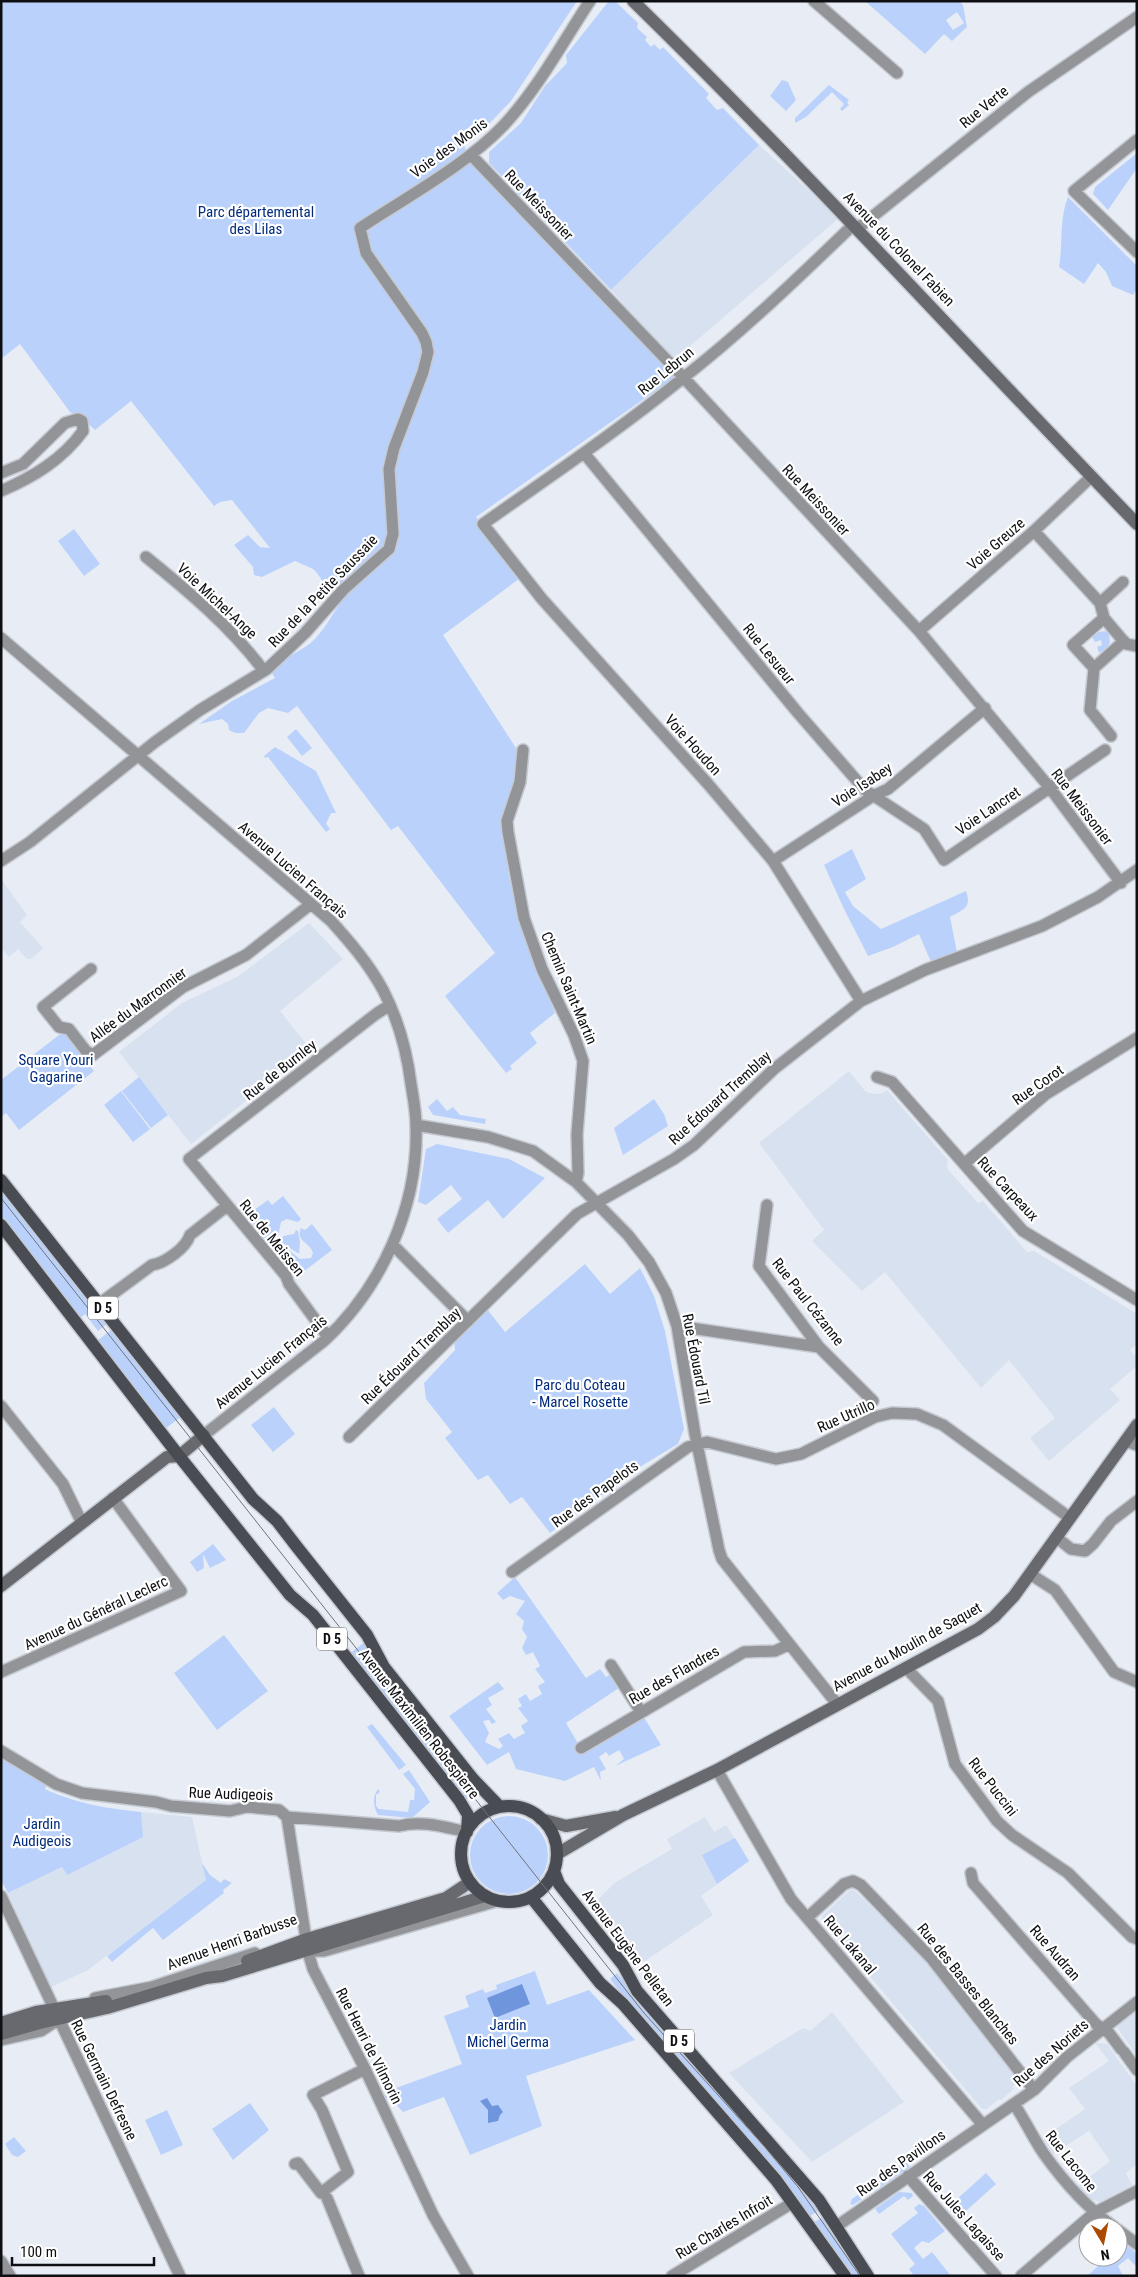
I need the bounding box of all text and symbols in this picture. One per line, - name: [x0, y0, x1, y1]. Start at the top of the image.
- street label: Rue Verte: [956, 82, 1012, 132]
- street label: Voie des Monis: [407, 114, 491, 182]
- street label: Rue Meissonier: [501, 166, 577, 244]
- street label: Avenue du Colonel Fabien: [840, 188, 958, 310]
- park label: Parc départemental des Lilas: [198, 203, 314, 238]
- street label: Rue Lebrun: [635, 343, 697, 399]
- street label: Rue Meissonier: [778, 461, 854, 540]
- street label: Voie Greuze: [963, 514, 1029, 574]
- street label: Rue de la Petite Saussaie: [265, 531, 381, 651]
- street label: Voie Michel-Ange: [173, 559, 261, 643]
- street label: Rue Lesueur: [739, 620, 799, 688]
- street label: Voie Houdon: [661, 711, 725, 779]
- street label: Voie Isabey: [829, 759, 895, 811]
- street label: Rue Meissonier: [1047, 765, 1117, 849]
- street label: Voie Lancret: [952, 783, 1024, 839]
- street label: Avenue Lucien Français: [235, 818, 351, 922]
- street label: Chemin Saint-Martin: [537, 929, 601, 1047]
- street label: Allée du Marronnier: [86, 963, 190, 1046]
- street label: Rue de Burnley: [240, 1036, 320, 1104]
- street label: Rue Édouard Tremblay: [665, 1047, 775, 1149]
- park label: Square Youri Gagarine: [19, 1051, 93, 1086]
- street label: Rue Corot: [1009, 1061, 1067, 1109]
- street label: Rue Carpeaux: [974, 1153, 1043, 1225]
- street label: Rue de Meissen: [236, 1196, 308, 1280]
- street label: Rue Paul Cézanne: [768, 1255, 848, 1349]
- road number: D 5: [88, 1296, 118, 1320]
- street label: Rue Édouard Tremblay: [357, 1304, 465, 1408]
- street label: Avenue Lucien Français: [211, 1311, 331, 1413]
- street label: Rue Édouard Til: [678, 1312, 714, 1406]
- park label: Parc du Coteau - Marcel Rosette: [532, 1376, 628, 1411]
- street label: Rue Utrillo: [814, 1395, 878, 1437]
- street label: Rue des Papelots: [548, 1456, 642, 1531]
- street label: Avenue du Général Leclerc: [21, 1572, 171, 1654]
- street label: Avenue du Moulin de Saquet: [829, 1599, 985, 1695]
- road number: D 5: [317, 1628, 347, 1650]
- street label: Rue des Flandres: [626, 1642, 722, 1708]
- street label: Avenue Maximilien Robespierre: [355, 1645, 483, 1803]
- street label: Rue Puccini: [965, 1754, 1021, 1820]
- street label: Rue Audigeois: [188, 1784, 274, 1804]
- park label: Jardin Audigeois: [13, 1815, 72, 1850]
- street label: Avenue Eugène Pelletan: [578, 1886, 678, 2010]
- street label: Avenue Henri Barbusse: [165, 1910, 299, 1974]
- street label: Rue Lakanal: [820, 1912, 880, 1978]
- street label: Rue des Basses Blanches: [914, 1920, 1023, 2048]
- street label: Rue Audran: [1026, 1922, 1084, 1984]
- street label: Rue Henri de Vilmorin: [332, 1985, 406, 2107]
- street label: Rue des Noriets: [1010, 2015, 1092, 2090]
- park label: Jardin Michel Germa: [467, 2016, 549, 2051]
- street label: Rue Germain Defresne: [67, 2017, 141, 2143]
- road number: D 5: [664, 2030, 694, 2052]
- street label: Rue des Pavillons: [853, 2126, 949, 2200]
- street label: Rue Lacome: [1041, 2127, 1101, 2195]
- street label: Rue Jules Lagaisse: [919, 2168, 1009, 2264]
- street label: Rue Charles Infroit: [672, 2191, 776, 2263]
- north arrow: [1078, 2217, 1128, 2267]
- scale bar: [12, 2234, 155, 2266]
- text: 100 m: [20, 2243, 57, 2261]
- text: N: [1100, 2246, 1111, 2263]

